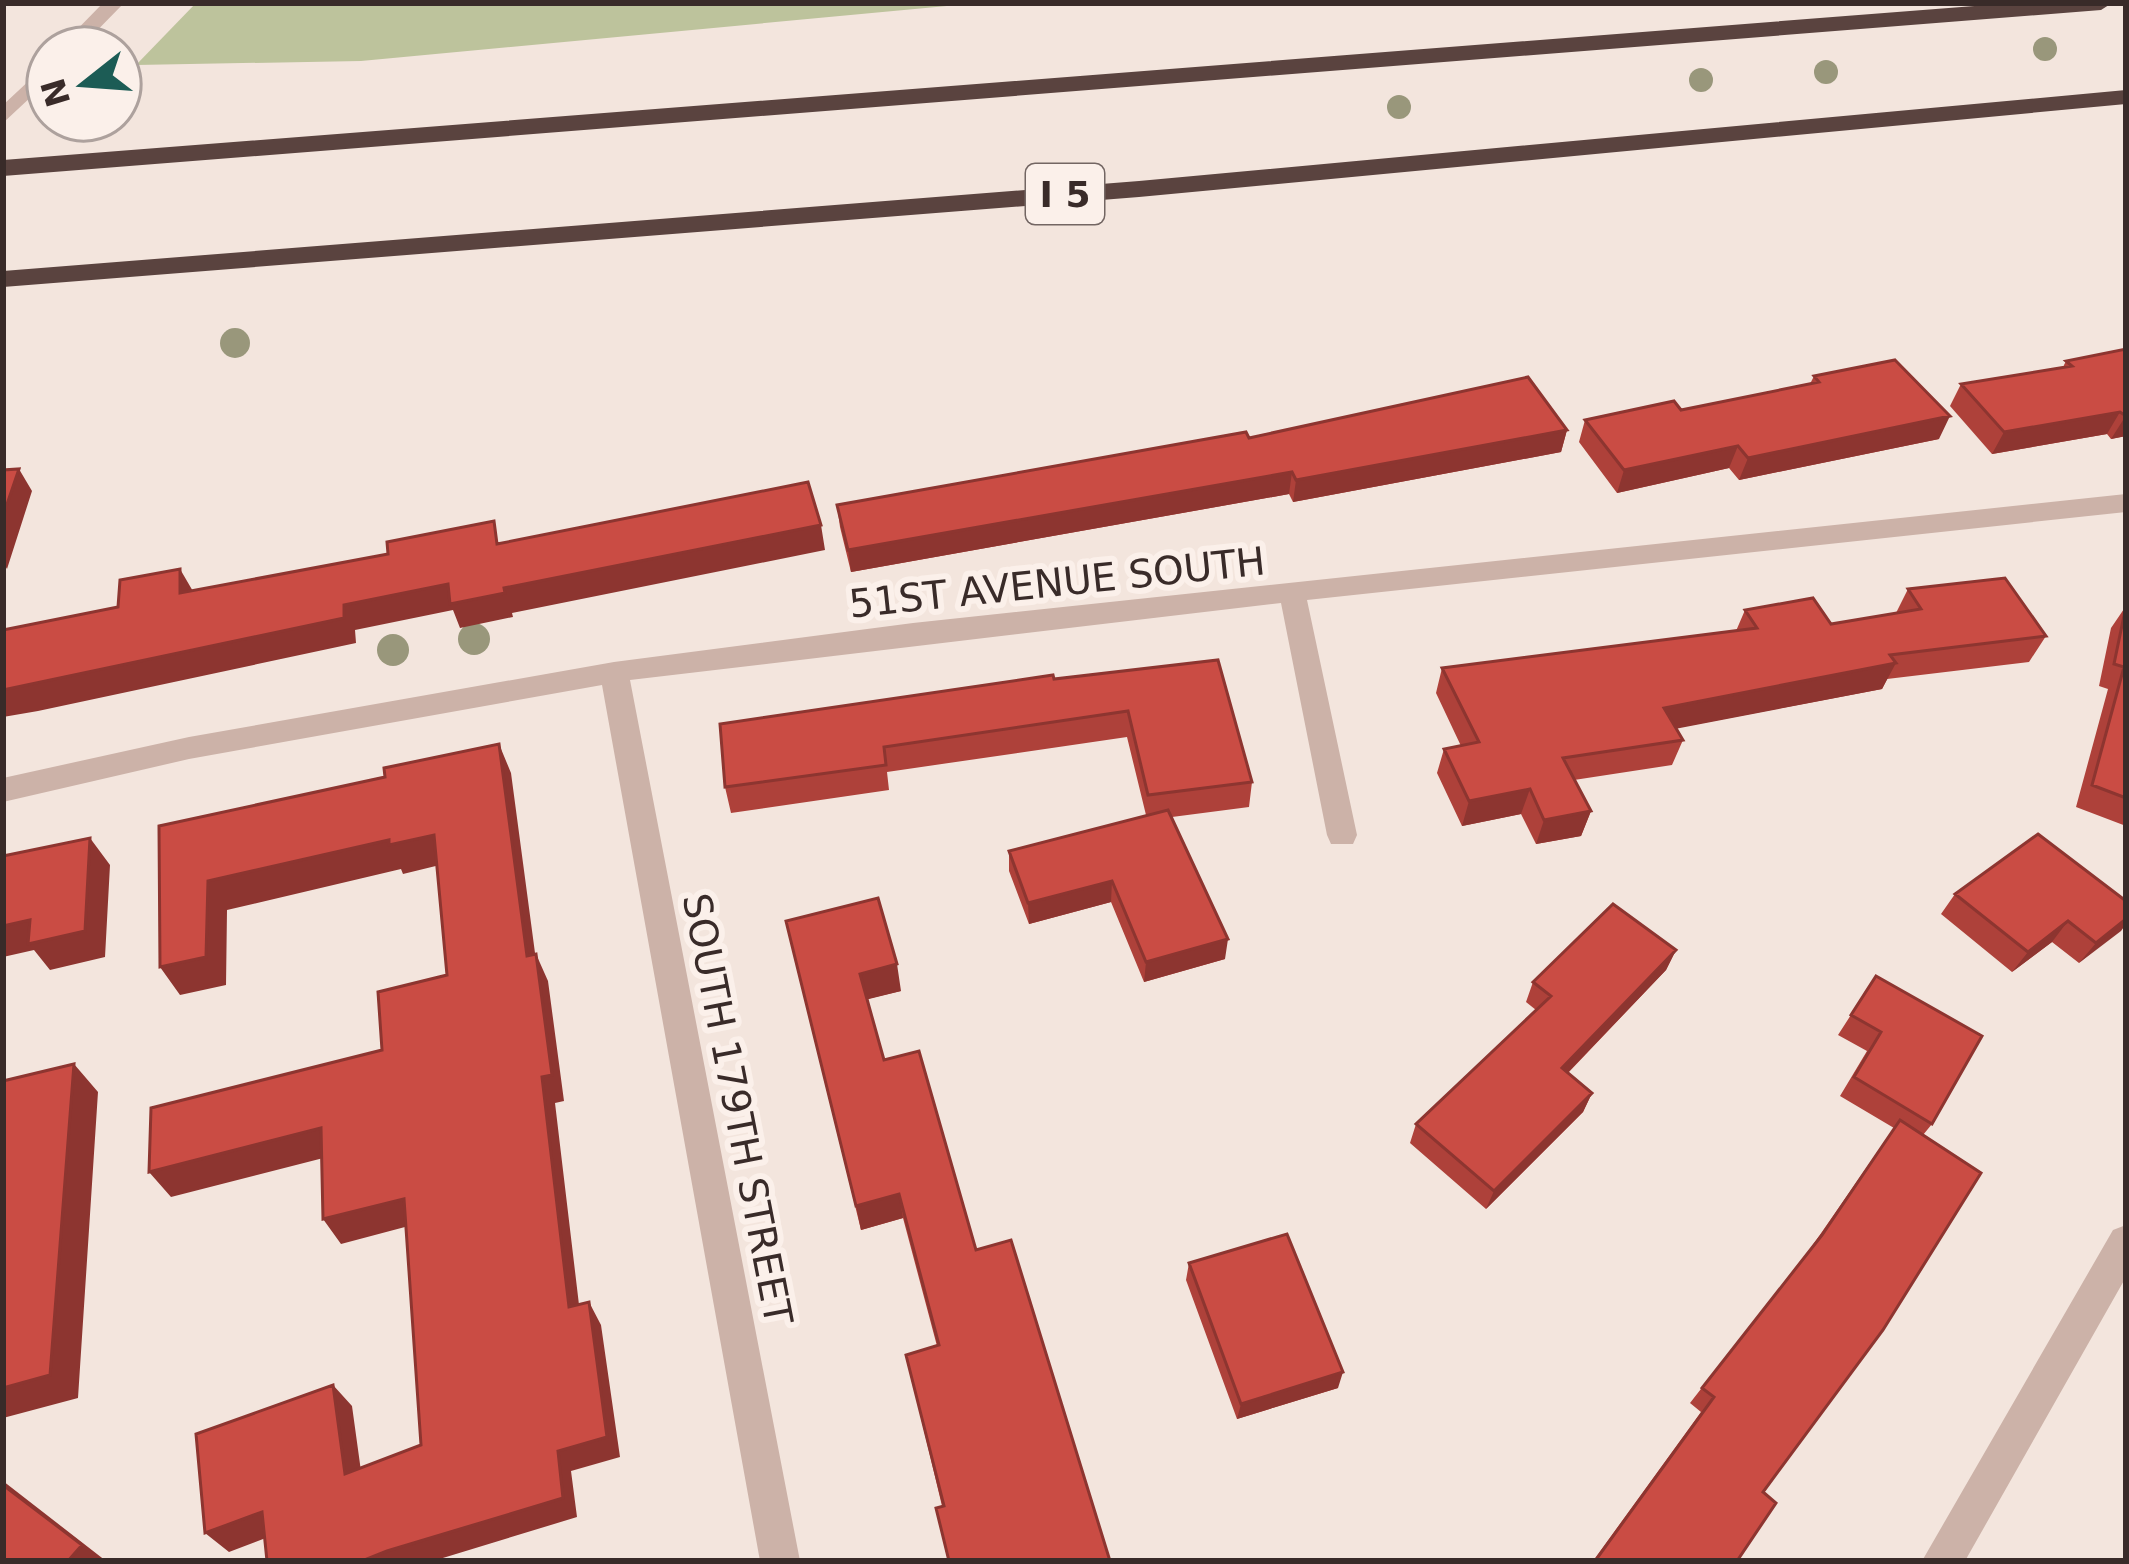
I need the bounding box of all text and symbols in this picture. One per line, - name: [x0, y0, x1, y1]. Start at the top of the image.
- north arrow: [24, 24, 144, 144]
- text: N: [33, 74, 78, 112]
- road number: I 5: [1026, 164, 1104, 224]
- street label: 51ST AVENUE SOUTH: [847, 538, 1267, 627]
- street label: SOUTH 179TH STREET: [674, 890, 801, 1329]

